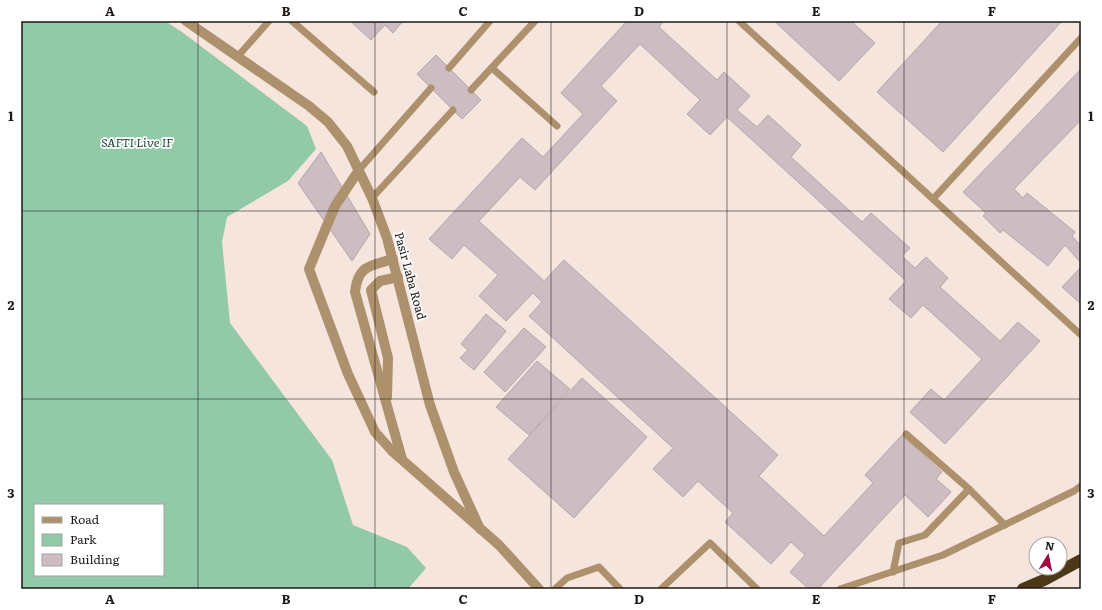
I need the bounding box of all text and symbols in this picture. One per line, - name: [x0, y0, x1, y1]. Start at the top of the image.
- text: A: [105, 1, 115, 20]
- text: B: [282, 1, 291, 20]
- text: C: [458, 1, 468, 20]
- text: D: [634, 1, 644, 20]
- text: E: [812, 1, 821, 20]
- text: F: [988, 1, 996, 20]
- text: 1: [8, 106, 14, 125]
- text: 1: [1088, 106, 1094, 125]
- park label: SAFTI Live IF: [101, 133, 173, 151]
- street label: Pasir Laba Road: [391, 230, 431, 322]
- text: 2: [8, 295, 15, 314]
- text: 2: [1088, 295, 1095, 314]
- text: 3: [7, 483, 15, 502]
- text: 3: [1087, 483, 1095, 502]
- legend: [34, 504, 164, 576]
- text: Road: [70, 510, 100, 528]
- text: Park: [70, 530, 97, 548]
- north arrow: [1028, 536, 1068, 576]
- text: N: [1044, 536, 1056, 554]
- text: Building: [70, 550, 120, 568]
- text: A: [105, 589, 115, 608]
- text: B: [282, 589, 291, 608]
- text: C: [458, 589, 468, 608]
- text: D: [634, 589, 644, 608]
- text: E: [812, 589, 821, 608]
- text: F: [988, 589, 996, 608]

